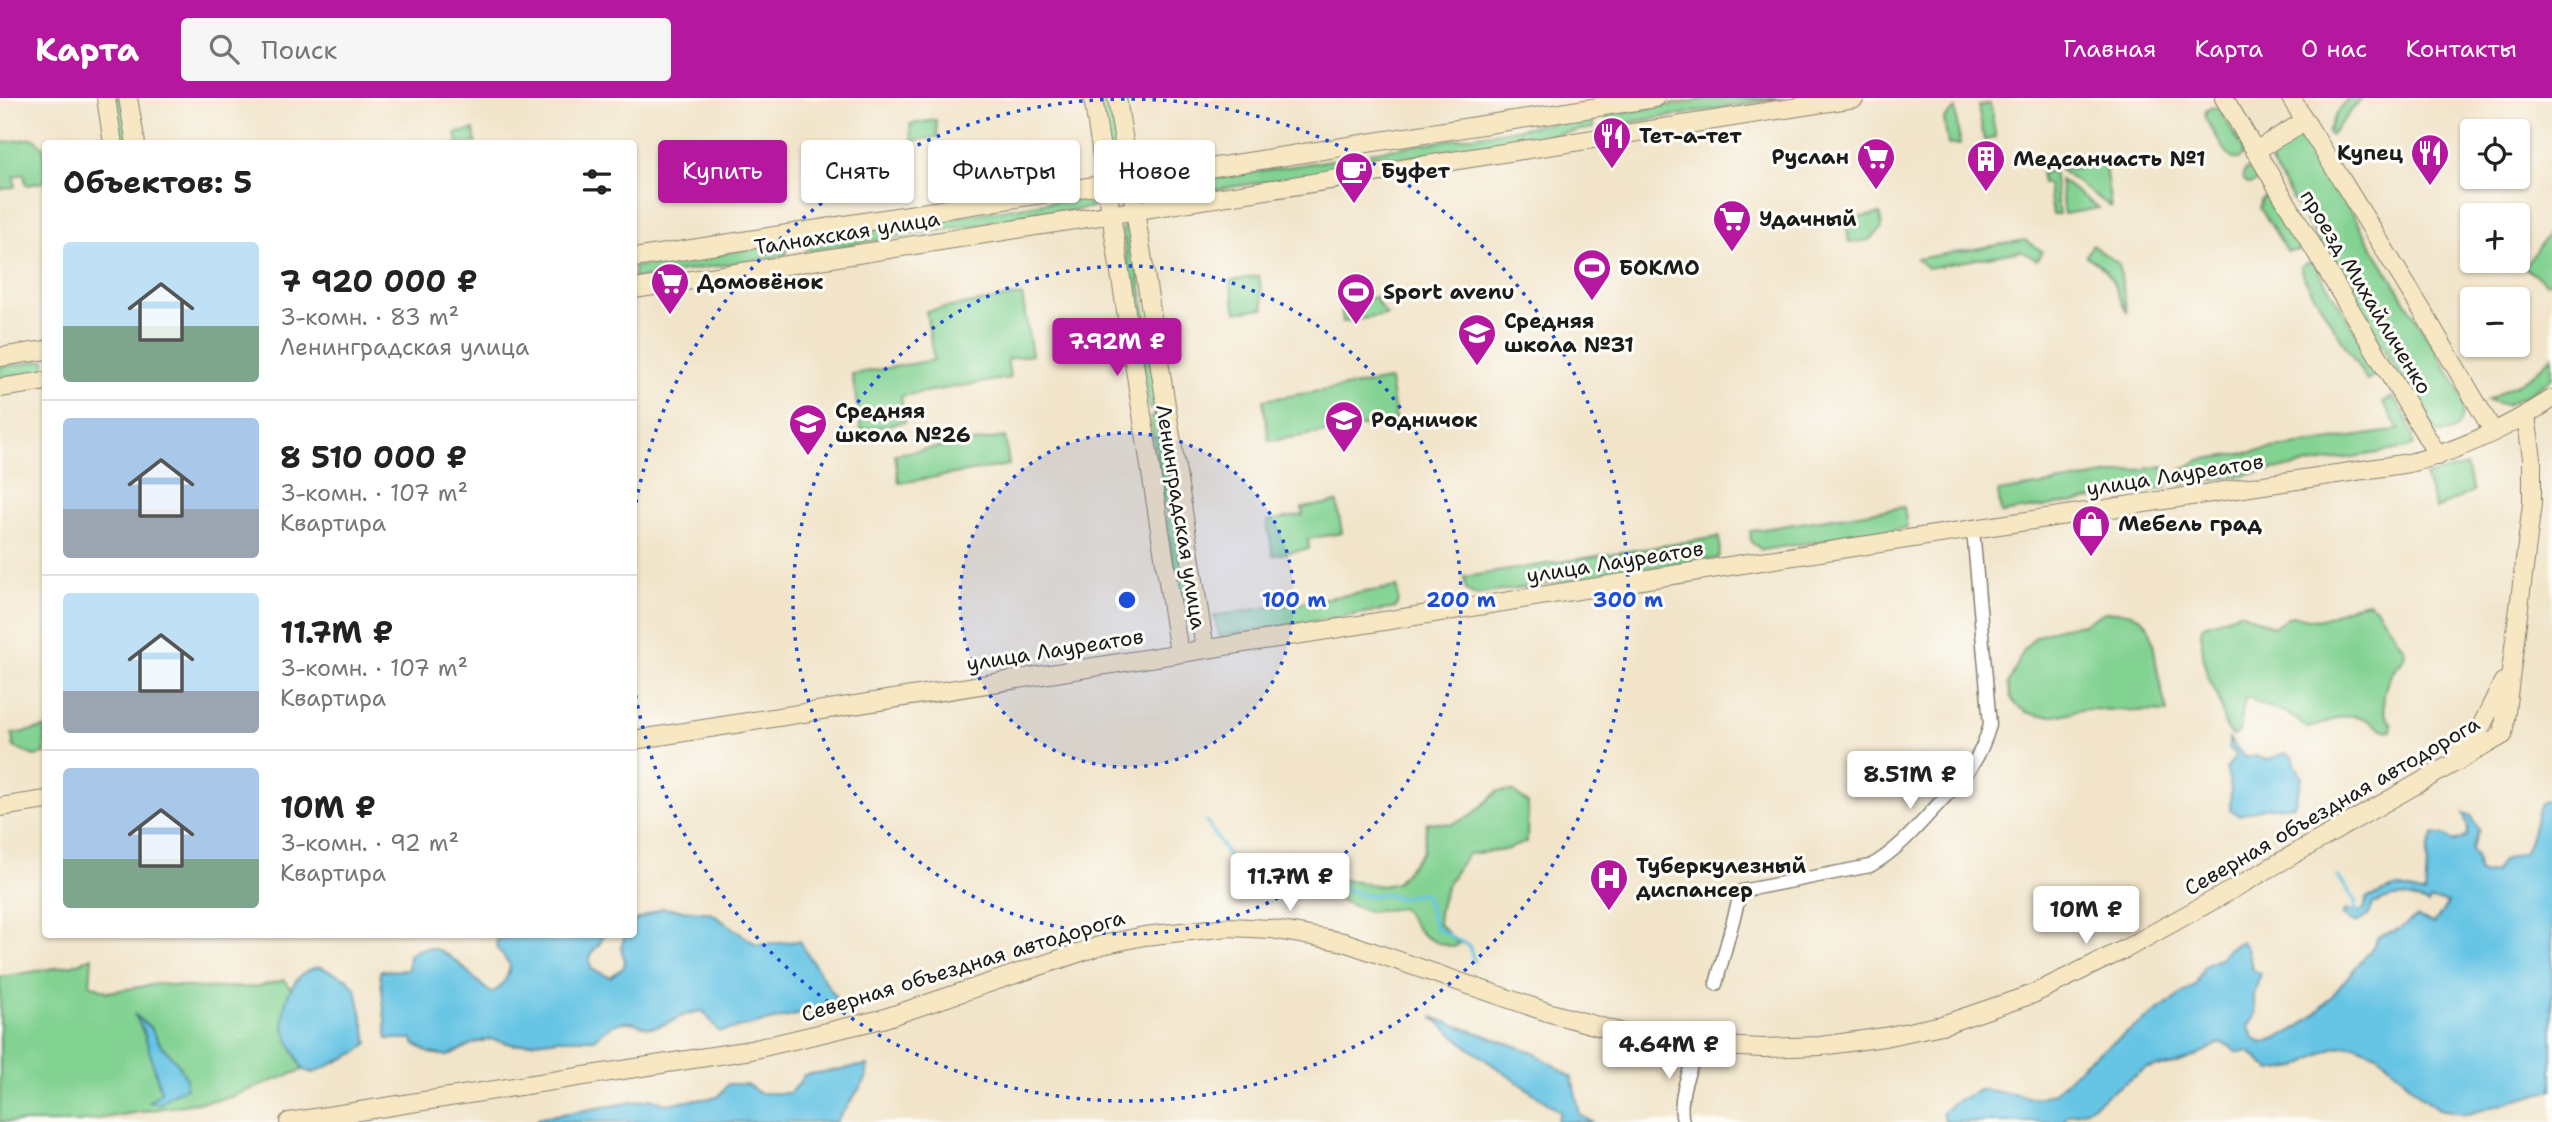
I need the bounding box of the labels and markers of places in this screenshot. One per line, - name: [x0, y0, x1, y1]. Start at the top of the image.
- restaurant icon: Тет-а-тет: [1591, 115, 1633, 170]
- place label: Тет-а-тет: [1639, 122, 1742, 150]
- restaurant icon: Купец: [2409, 132, 2451, 187]
- supermarket icon: Руслан: [1855, 136, 1897, 191]
- building icon: Медсанчасть №1: [1965, 138, 2007, 193]
- place label: Купец: [2337, 139, 2404, 167]
- place label: Руслан: [1771, 143, 1849, 171]
- place label: Медсанчасть №1: [2013, 145, 2206, 173]
- cafe icon: Буфет: [1333, 150, 1375, 205]
- place label: Буфет: [1381, 157, 1450, 185]
- supermarket icon: Удачный: [1711, 198, 1753, 253]
- place label: Удачный: [1759, 205, 1857, 233]
- sports icon: БОКМО: [1571, 247, 1613, 302]
- place label: БОКМО: [1619, 254, 1700, 282]
- supermarket icon: Домовёнок: [649, 261, 691, 316]
- place label: Домовёнок: [697, 268, 823, 296]
- sports icon: Sport avenu: [1335, 271, 1377, 326]
- place label: Sport avenu: [1383, 278, 1515, 306]
- place label: Средняя школа №31: [1504, 307, 1634, 359]
- school or university icon: Средняя школа №31: [1456, 312, 1498, 367]
- pin: 7.92M ₽: [1052, 318, 1182, 378]
- place label: Средняя школа №26: [835, 397, 971, 449]
- school or university icon: Родничок: [1323, 399, 1365, 454]
- school or university icon: Средняя школа №26: [787, 402, 829, 457]
- place label: Родничок: [1371, 406, 1478, 434]
- shop icon: Мебель град: [2070, 503, 2112, 558]
- place label: Мебель град: [2118, 510, 2262, 538]
- centre of rings: [1115, 588, 1139, 612]
- pin: 8.51M ₽: [1845, 752, 1975, 811]
- place label: Туберкулезный диспансер: [1636, 852, 1806, 904]
- pin: 11.7M ₽: [1225, 854, 1355, 913]
- hospital icon: Туберкулезный диспансер: [1588, 857, 1630, 912]
- pin: 10M ₽: [2037, 886, 2135, 946]
- pin: 4.64M ₽: [1604, 1021, 1734, 1081]

